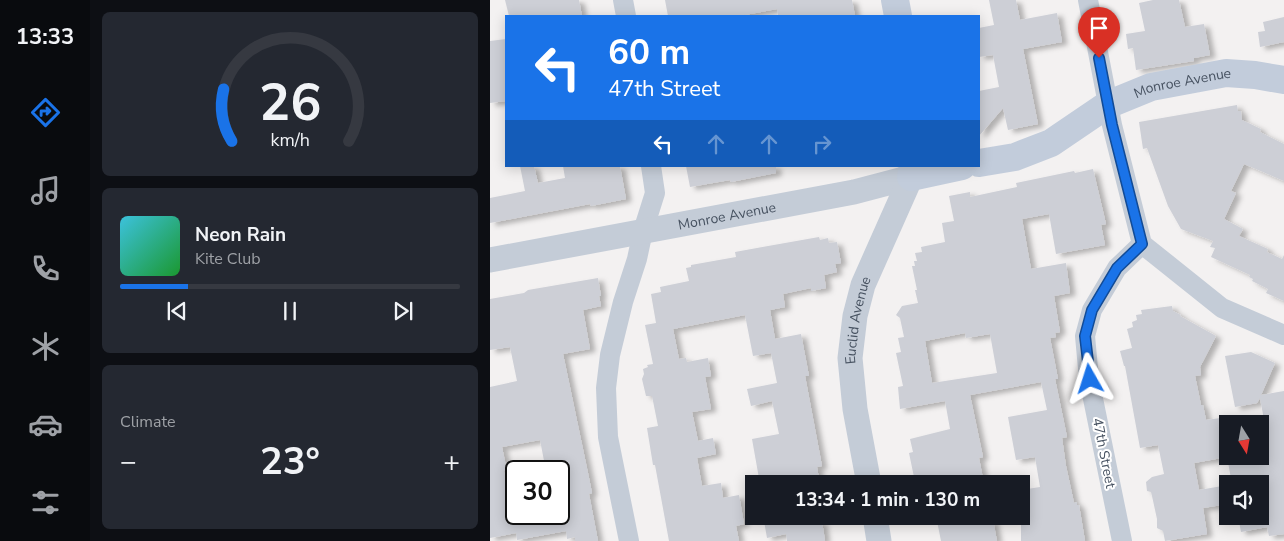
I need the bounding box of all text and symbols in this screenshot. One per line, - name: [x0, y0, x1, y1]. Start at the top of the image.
- pin: [1078, 7, 1120, 58]
- icon: arrive: [1085, 14, 1113, 42]
- text: 13:33: [16, 22, 74, 52]
- text: 60 m: [608, 29, 690, 76]
- icon: left: [525, 35, 590, 100]
- street label: Monroe Avenue: [1131, 63, 1232, 103]
- text: 26: [259, 67, 321, 138]
- text: 47th Street: [608, 74, 720, 104]
- icon: directions: [28, 95, 63, 130]
- text: km/h: [270, 128, 310, 152]
- icon: left: [649, 130, 677, 158]
- icon: ahead: [702, 130, 730, 158]
- icon: ahead: [755, 130, 783, 158]
- icon: right: [808, 130, 836, 158]
- icon: music: [28, 173, 63, 208]
- street label: Monroe Avenue: [676, 197, 777, 234]
- text: Neon Rain: [195, 222, 286, 248]
- text: Kite Club: [195, 248, 261, 270]
- icon: phone: [28, 251, 63, 286]
- street label: Euclid Avenue: [840, 273, 875, 365]
- icon: previous: [163, 297, 191, 325]
- icon: pause: [276, 297, 304, 325]
- icon: next: [389, 297, 417, 325]
- icon: climate: [28, 329, 63, 364]
- position arrow: [1063, 352, 1115, 404]
- icon: car: [28, 407, 63, 442]
- text: Climate: [120, 411, 175, 433]
- north arrow: [1219, 415, 1269, 465]
- map controls: [1219, 415, 1269, 525]
- street label: 47th Street: [1088, 416, 1120, 490]
- text: 23°: [260, 436, 320, 487]
- text: −: [120, 443, 137, 481]
- text: +: [443, 443, 460, 481]
- speed limit sign: 30: [505, 460, 570, 525]
- button: sound: [1219, 475, 1269, 525]
- icon: filters: [28, 485, 63, 520]
- text: 13:34 · 1 min · 130 m: [795, 487, 980, 513]

